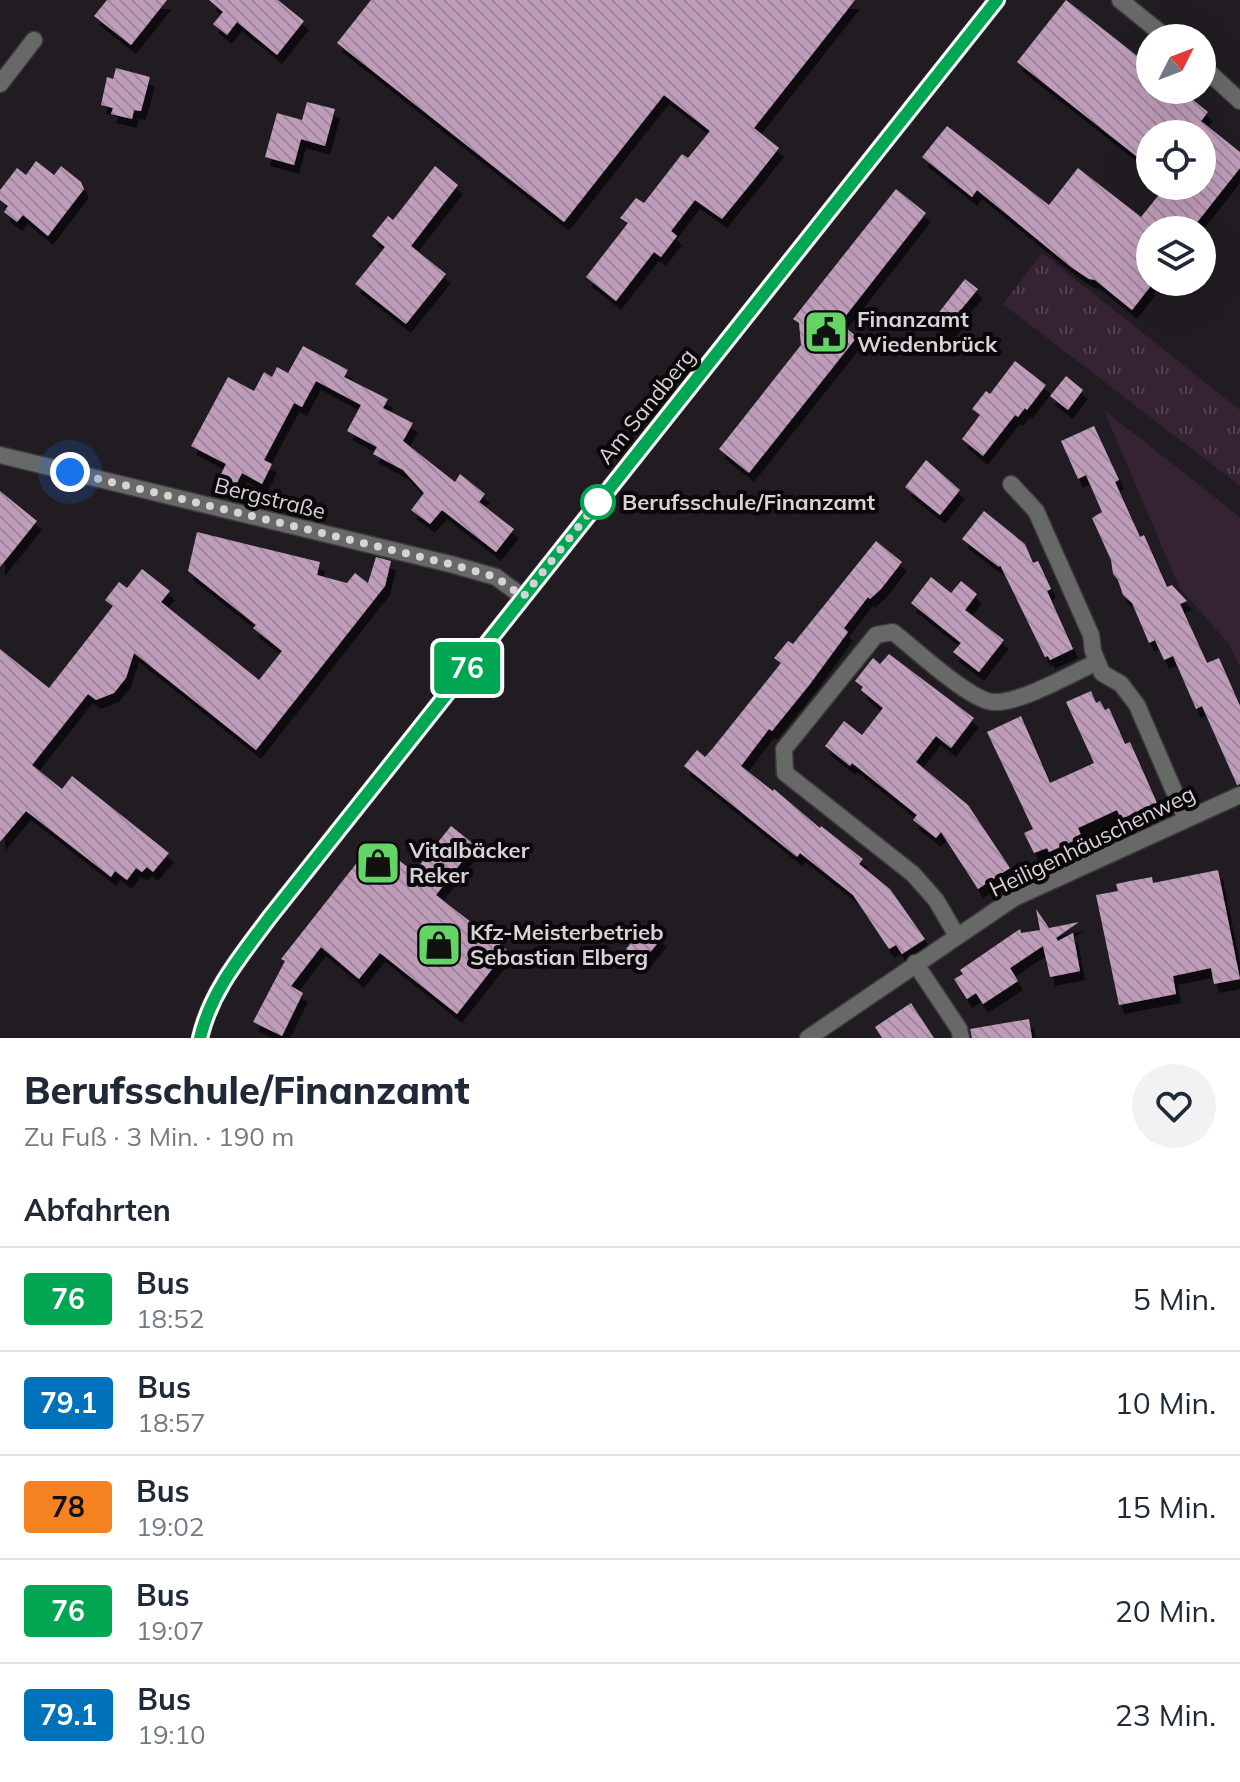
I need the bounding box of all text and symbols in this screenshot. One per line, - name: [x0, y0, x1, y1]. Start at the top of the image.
- north arrow: [1136, 24, 1216, 104]
- map controls: [1136, 24, 1216, 296]
- button: locate: [1136, 120, 1216, 200]
- button: layers: [1136, 216, 1216, 296]
- place label: Finanzamt Wiedenbrück: [857, 305, 998, 358]
- public building icon: Finanzamt Wiedenbrück: [802, 308, 850, 356]
- street label: Am Sandberg: [591, 343, 701, 469]
- your location: [50, 452, 90, 492]
- street label: Bergstraße: [212, 471, 328, 525]
- marker: Berufsschule/Finanzamt: [581, 485, 615, 519]
- place label: Berufsschule/Finanzamt: [622, 488, 875, 516]
- line badge: 76: [431, 642, 503, 694]
- text: 76: [450, 650, 484, 685]
- street label: Heiligenhäuschenweg: [985, 779, 1199, 903]
- place label: Vitalbäcker Reker: [408, 836, 530, 889]
- shop icon: Vitalbäcker Reker: [354, 839, 402, 887]
- place label: Kfz-Meisterbetrieb Sebastian Elberg: [470, 918, 664, 971]
- shop icon: Kfz-Meisterbetrieb Sebastian Elberg: [415, 921, 463, 969]
- button: heart: [1132, 1064, 1216, 1148]
- text: Berufsschule/Finanzamt: [24, 1066, 470, 1114]
- text: Zu Fuß · 3 Min. · 190 m: [24, 1120, 294, 1153]
- text: Abfahrten: [24, 1191, 171, 1229]
- text: Bus: [136, 1264, 190, 1302]
- text: 5 Min.: [1133, 1280, 1216, 1318]
- text: 76: [51, 1281, 85, 1316]
- text: 18:52: [136, 1302, 204, 1335]
- text: Bus: [137, 1368, 191, 1406]
- text: 10 Min.: [1115, 1384, 1216, 1422]
- text: 79.1: [40, 1385, 97, 1420]
- text: 18:57: [137, 1406, 206, 1439]
- text: Bus: [136, 1472, 190, 1510]
- text: 15 Min.: [1115, 1488, 1216, 1526]
- text: 78: [51, 1489, 85, 1524]
- text: 19:02: [136, 1510, 204, 1543]
- text: Bus: [136, 1576, 190, 1614]
- text: 20 Min.: [1115, 1592, 1216, 1630]
- text: 76: [51, 1593, 85, 1628]
- text: 19:07: [136, 1614, 204, 1647]
- text: Bus: [137, 1680, 191, 1718]
- text: 23 Min.: [1115, 1696, 1216, 1734]
- text: 79.1: [40, 1697, 97, 1732]
- text: 19:10: [137, 1718, 206, 1751]

